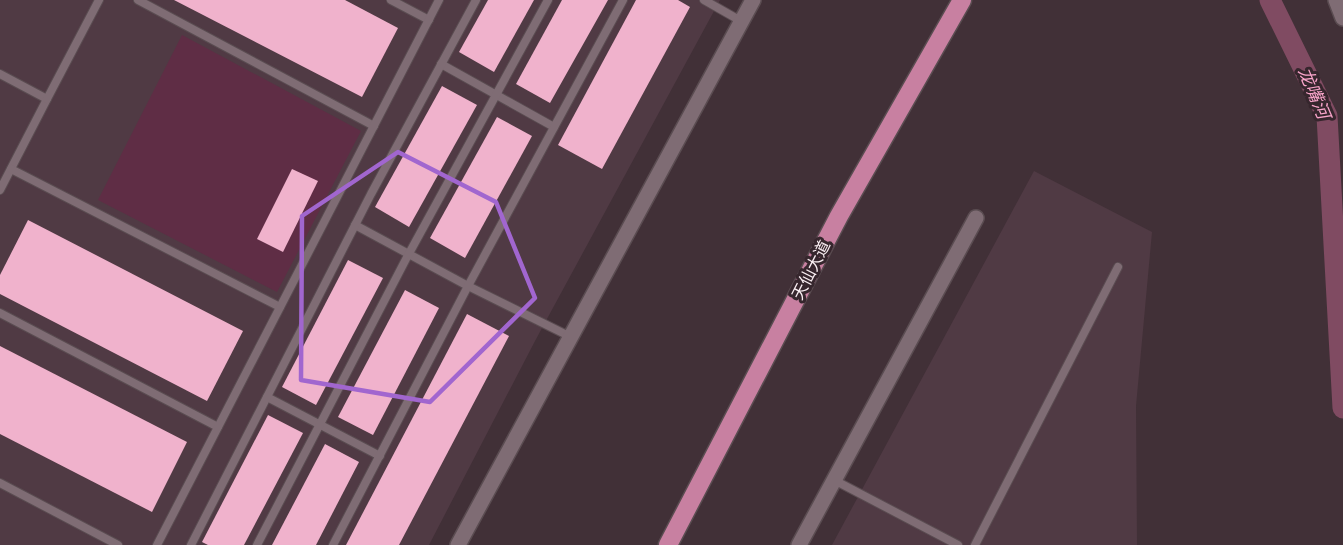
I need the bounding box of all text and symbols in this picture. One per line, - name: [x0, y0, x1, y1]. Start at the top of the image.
- water label: 龙嘴河: [1293, 64, 1336, 125]
- street label: 天仙大道: [788, 237, 834, 303]

